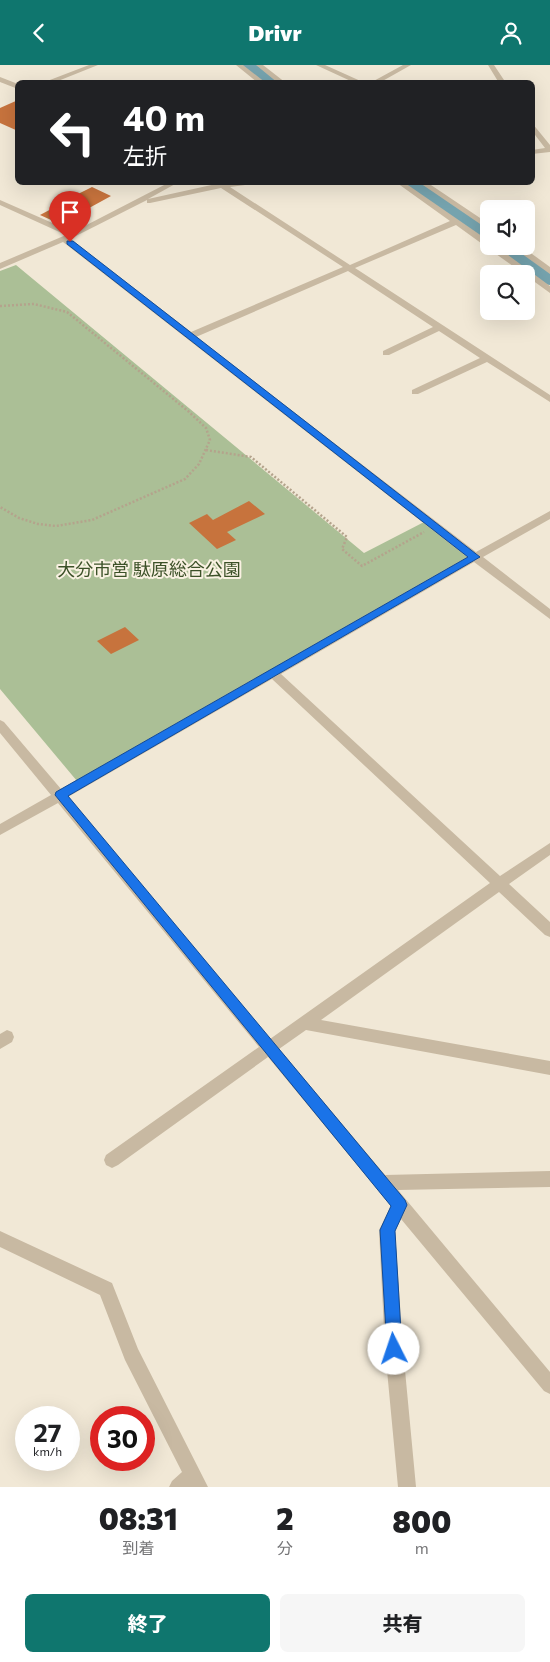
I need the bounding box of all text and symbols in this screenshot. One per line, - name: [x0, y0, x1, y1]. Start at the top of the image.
- icon: back: [25, 19, 53, 47]
- text: Drivr: [248, 19, 302, 46]
- icon: person: [497, 19, 525, 47]
- text: 40 m: [123, 95, 205, 138]
- icon: left: [40, 100, 105, 165]
- text: 左折: [123, 142, 167, 169]
- pin: [49, 191, 91, 242]
- icon: arrive: [56, 198, 84, 226]
- map controls: [480, 200, 535, 320]
- button: sound: [480, 200, 535, 255]
- button: search: [480, 265, 535, 320]
- park label: 大分市営 駄原総合公園: [57, 558, 241, 580]
- position arrow: [367, 1322, 419, 1374]
- speed limit sign: 30: [90, 1406, 155, 1471]
- text: 27: [34, 1417, 61, 1447]
- text: km/h: [33, 1444, 62, 1458]
- text: 08:31: [99, 1499, 178, 1536]
- text: 2: [276, 1499, 294, 1536]
- text: 800: [392, 1502, 451, 1539]
- text: 到着: [122, 1538, 154, 1557]
- text: 分: [277, 1538, 293, 1557]
- text: m: [415, 1538, 429, 1557]
- button: 終了: [25, 1594, 270, 1652]
- button: 共有: [280, 1594, 525, 1652]

